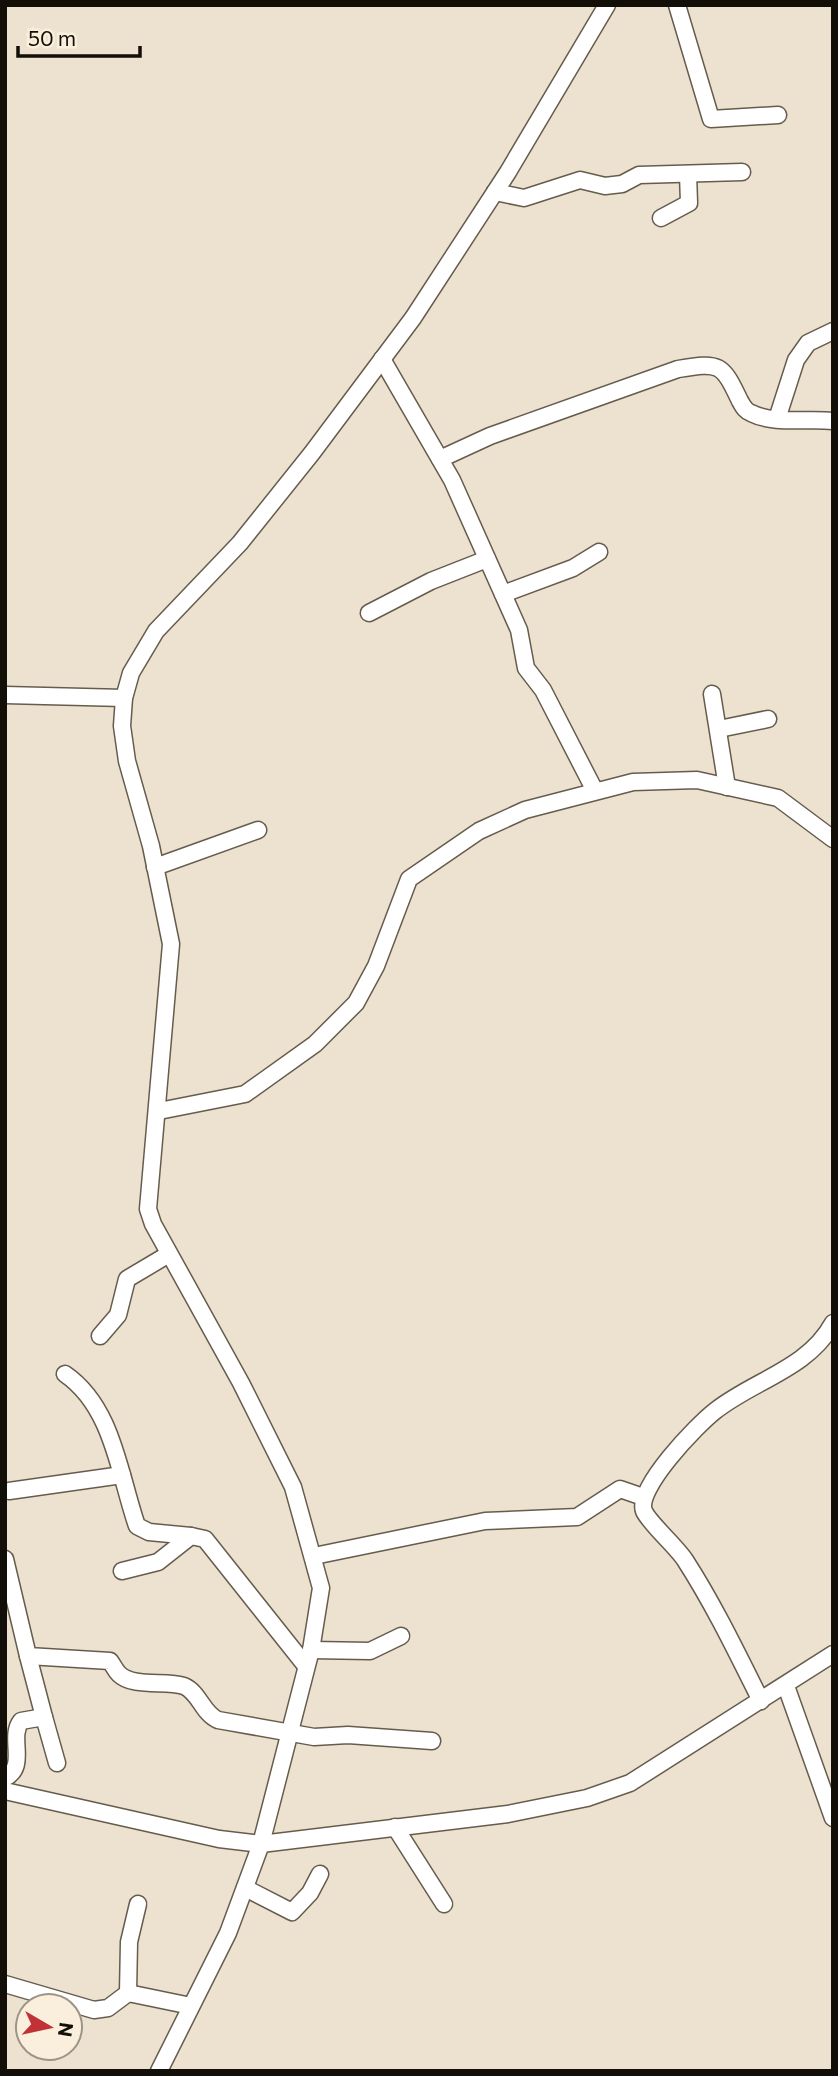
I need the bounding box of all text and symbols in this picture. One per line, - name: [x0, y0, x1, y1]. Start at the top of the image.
- scale bar: [18, 14, 140, 58]
- text: 50 m: [28, 25, 76, 50]
- north arrow: [14, 1992, 84, 2062]
- text: N: [54, 2021, 79, 2039]

